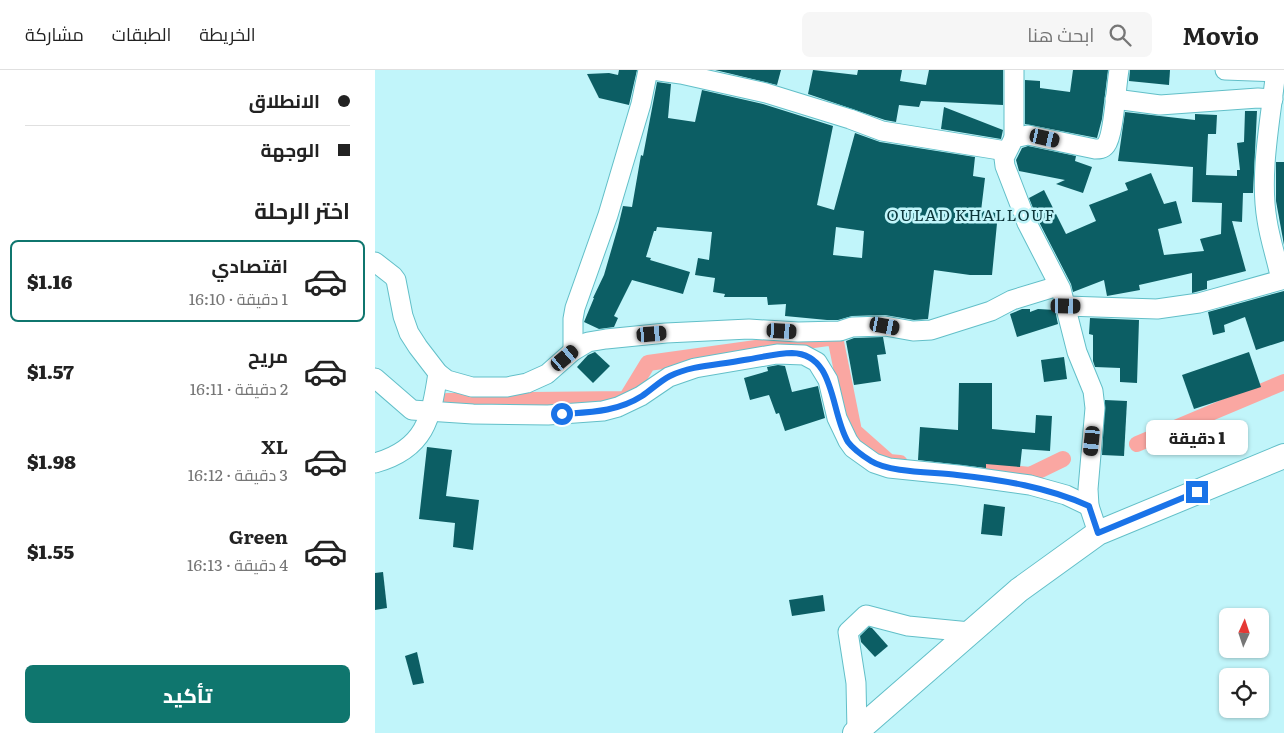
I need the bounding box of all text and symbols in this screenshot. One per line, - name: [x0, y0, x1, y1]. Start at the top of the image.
- search box: [802, 12, 1152, 57]
- text: Movio: [1182, 17, 1259, 52]
- text: مشاركة: [25, 20, 84, 47]
- text: الطبقات: [112, 20, 171, 47]
- text: الخريطة: [199, 20, 256, 47]
- text: ابحث هنا: [1027, 20, 1094, 48]
- icon: search: [1106, 21, 1134, 49]
- text: الانطلاق: [249, 86, 320, 114]
- car: [1028, 127, 1061, 149]
- text: الوجهة: [260, 135, 320, 163]
- text: اختر الرحلة: [254, 193, 350, 226]
- district label: OULAD KHALLOUF: [887, 202, 1055, 226]
- text: اقتصادي: [212, 251, 288, 279]
- icon: car: [303, 259, 348, 304]
- text: $1.16: [27, 267, 72, 295]
- text: 1 دقيقة · 16:10: [189, 286, 288, 310]
- car: [1050, 298, 1081, 314]
- car: [868, 316, 901, 336]
- car: [766, 323, 797, 339]
- car: [636, 325, 667, 343]
- text: مريح: [248, 341, 288, 369]
- car: [548, 343, 581, 373]
- icon: car: [303, 349, 348, 394]
- text: $1.57: [27, 357, 74, 385]
- text: 2 دقيقة · 16:11: [190, 376, 288, 400]
- route start: [551, 403, 573, 425]
- callout: 1 دقيقة: [1146, 420, 1248, 454]
- car: [1082, 425, 1101, 457]
- text: 1 دقيقة: [1169, 425, 1225, 449]
- text: XL: [261, 432, 288, 460]
- icon: car: [303, 439, 348, 484]
- text: $1.98: [27, 447, 76, 475]
- text: 3 دقيقة · 16:12: [188, 462, 288, 486]
- route end: [1186, 481, 1208, 503]
- text: Green: [229, 522, 288, 550]
- icon: car: [303, 529, 348, 574]
- text: $1.55: [27, 537, 74, 565]
- text: 4 دقيقة · 16:13: [187, 552, 288, 576]
- north arrow: [1219, 608, 1269, 658]
- map controls: [1219, 608, 1269, 718]
- button: تأكيد: [25, 665, 350, 723]
- button: locate: [1219, 668, 1269, 718]

